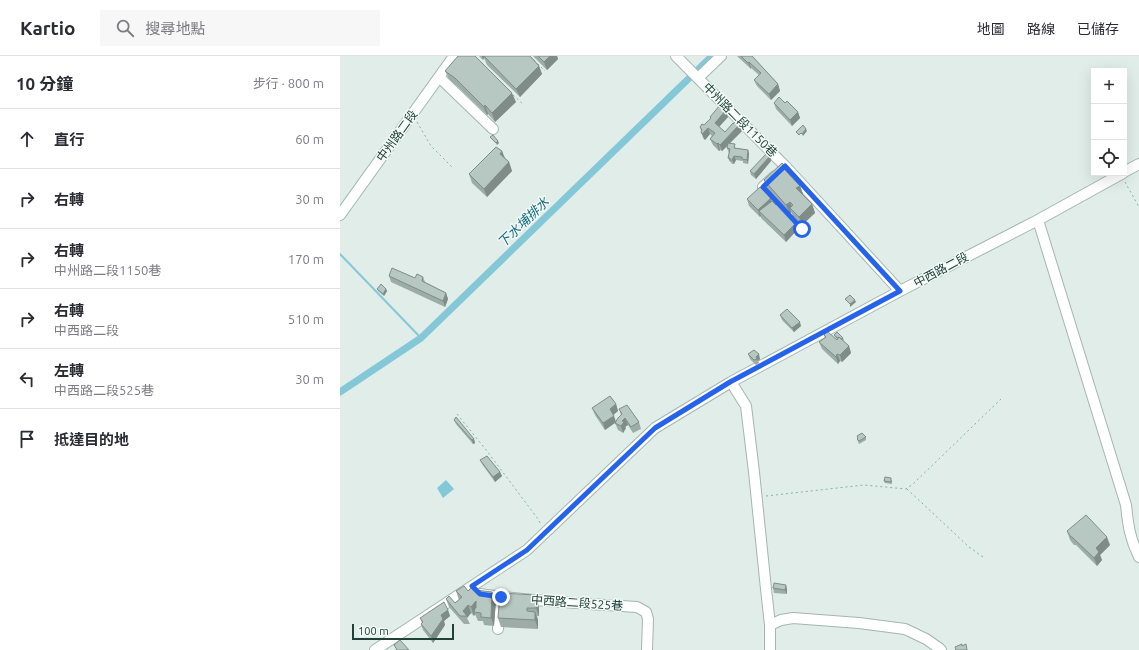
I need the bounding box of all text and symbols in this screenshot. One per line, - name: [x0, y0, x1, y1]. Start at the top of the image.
- search box: [100, 10, 380, 46]
- text: Kartio: [20, 17, 76, 39]
- icon: search: [114, 17, 136, 39]
- text: 搜尋地點: [146, 20, 206, 37]
- text: 地圖: [977, 21, 1005, 37]
- text: 路線: [1027, 21, 1055, 37]
- text: 已儲存: [1077, 21, 1119, 37]
- map controls: [1091, 68, 1127, 176]
- button: +: [1091, 68, 1127, 104]
- text: 10 分鐘: [16, 74, 73, 93]
- text: 步行 · 800 m: [253, 76, 324, 90]
- street label: 中州路二段1150巷: [701, 80, 780, 159]
- button: −: [1091, 104, 1127, 140]
- street label: 中州路二段: [374, 108, 419, 164]
- icon: ahead: [16, 128, 38, 150]
- text: 直行: [54, 131, 84, 148]
- text: 60 m: [295, 132, 324, 146]
- button: locate: [1091, 140, 1127, 176]
- icon: right: [16, 188, 38, 210]
- text: 右轉: [54, 191, 84, 208]
- text: 30 m: [295, 192, 324, 206]
- water label: 下水埔排水: [495, 194, 552, 250]
- route start: [793, 220, 811, 238]
- text: 右轉: [54, 242, 84, 259]
- icon: right: [16, 248, 38, 270]
- street label: 中西路二段: [911, 250, 970, 289]
- text: 170 m: [288, 252, 324, 266]
- text: 中州路二段1150巷: [54, 263, 161, 277]
- text: 右轉: [54, 302, 84, 319]
- icon: right: [16, 308, 38, 330]
- text: 510 m: [288, 312, 324, 326]
- text: 中西路二段: [54, 323, 119, 337]
- text: 左轉: [54, 362, 84, 379]
- icon: left: [16, 368, 38, 390]
- text: 30 m: [295, 372, 324, 386]
- text: 中西路二段525巷: [54, 383, 154, 397]
- icon: arrive: [16, 428, 38, 450]
- text: 抵達目的地: [54, 431, 129, 448]
- route end: [492, 588, 510, 606]
- street label: 中西路二段525巷: [531, 593, 624, 612]
- scale bar: [352, 622, 454, 641]
- text: 100 m: [358, 625, 389, 637]

